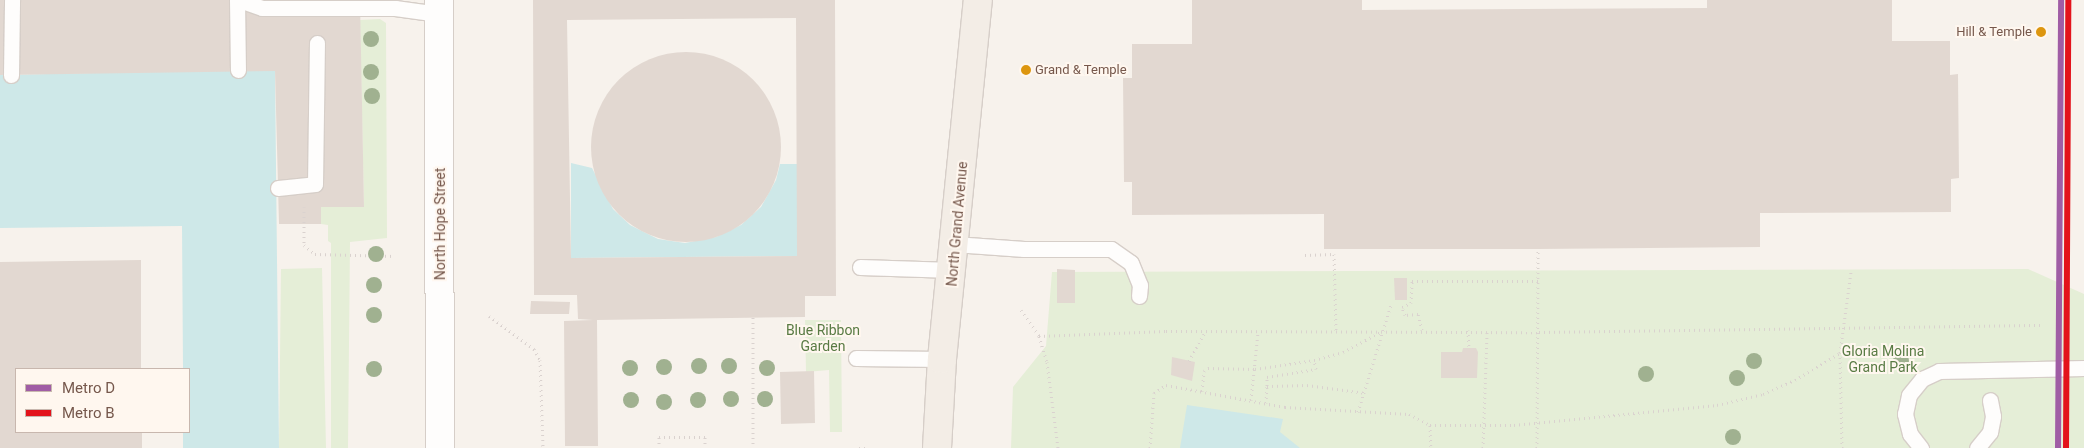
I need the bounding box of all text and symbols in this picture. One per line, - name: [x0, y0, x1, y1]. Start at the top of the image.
- place label: Hill & Temple: [1956, 24, 2032, 40]
- marker: Hill & Temple: [2036, 27, 2046, 37]
- place label: Grand & Temple: [1035, 62, 1127, 78]
- marker: Grand & Temple: [1021, 65, 1031, 75]
- street label: North Grand Avenue: [943, 161, 971, 287]
- street label: North Hope Street: [432, 168, 448, 280]
- park label: Blue Ribbon Garden: [786, 322, 860, 354]
- park label: Gloria Molina Grand Park: [1842, 343, 1924, 376]
- legend: [15, 368, 190, 433]
- text: Metro D: [62, 379, 115, 397]
- text: Metro B: [62, 404, 115, 422]

